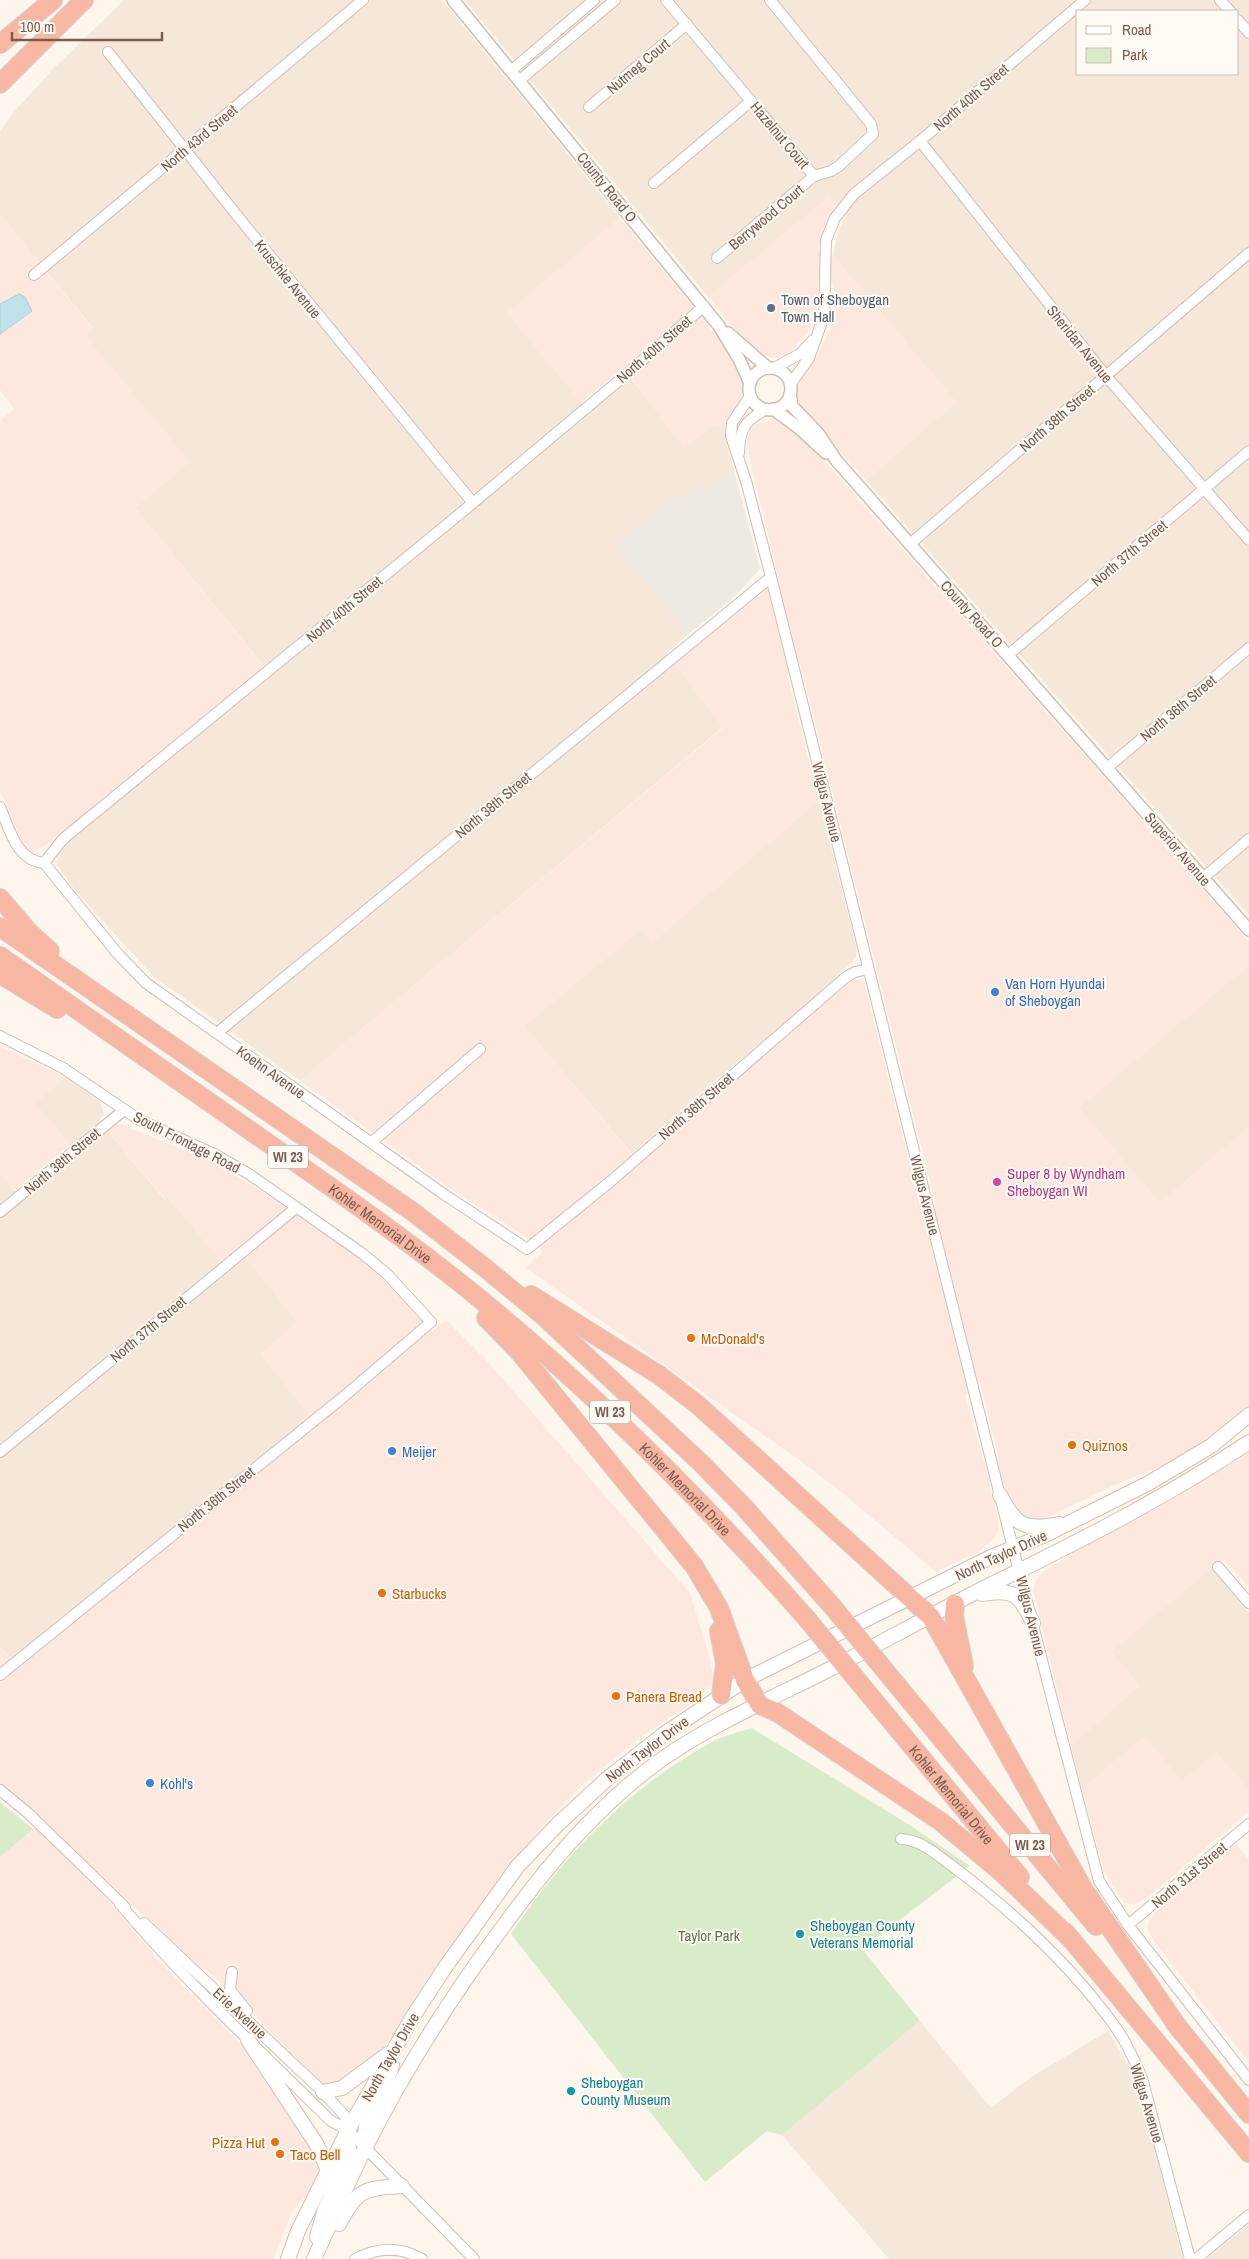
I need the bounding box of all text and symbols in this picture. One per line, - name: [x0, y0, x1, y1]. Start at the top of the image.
- scale bar: [12, 10, 162, 42]
- legend: [1076, 10, 1239, 75]
- text: 100 m: [20, 16, 54, 37]
- text: Road: [1122, 19, 1151, 40]
- street label: Nutmeg Court: [602, 33, 675, 99]
- text: Park: [1122, 44, 1148, 65]
- street label: North 40th Street: [929, 58, 1014, 136]
- street label: Hazelnut Court: [746, 97, 815, 174]
- street label: North 43rd Street: [156, 99, 242, 176]
- street label: County Road O: [572, 147, 642, 227]
- street label: Berrywood Court: [724, 179, 809, 255]
- street label: Kruschke Avenue: [250, 235, 326, 323]
- place label: Town of Sheboygan Town Hall: [781, 289, 889, 327]
- street label: Sheridan Avenue: [1042, 301, 1118, 387]
- marker: Town of Sheboygan Town Hall: [765, 302, 777, 314]
- street label: North 40th Street: [612, 310, 697, 388]
- street label: North 38th Street: [1015, 379, 1100, 457]
- street label: North 37th Street: [1086, 514, 1172, 591]
- street label: North 40th Street: [301, 570, 387, 647]
- street label: County Road O: [936, 575, 1008, 653]
- street label: North 36th Street: [1135, 669, 1221, 746]
- street label: Wilgus Avenue: [807, 760, 847, 844]
- street label: North 38th Street: [450, 766, 536, 843]
- street label: Superior Avenue: [1140, 808, 1216, 891]
- place label: Van Horn Hyundai of Sheboygan: [1005, 973, 1105, 1011]
- marker: Van Horn Hyundai of Sheboygan: [989, 986, 1001, 998]
- street label: Koehn Avenue: [232, 1041, 310, 1104]
- street label: North 36th Street: [654, 1067, 739, 1145]
- street label: South Frontage Road: [130, 1106, 244, 1178]
- street label: North 38th Street: [19, 1122, 105, 1199]
- road number: WI 23: [268, 1146, 308, 1168]
- street label: Wilgus Avenue: [905, 1153, 945, 1237]
- place label: Super 8 by Wyndham Sheboygan WI: [1007, 1163, 1125, 1201]
- marker: Super 8 by Wyndham Sheboygan WI: [991, 1176, 1003, 1188]
- street label: Kohler Memorial Drive: [325, 1178, 437, 1268]
- street label: North 37th Street: [105, 1290, 191, 1367]
- place label: McDonald's: [701, 1328, 765, 1349]
- marker: McDonald's: [685, 1332, 697, 1344]
- road number: WI 23: [590, 1400, 630, 1424]
- place label: Quiznos: [1082, 1435, 1128, 1456]
- street label: Kohler Memorial Drive: [635, 1437, 736, 1540]
- marker: Quiznos: [1066, 1439, 1078, 1451]
- place label: Meijer: [402, 1441, 436, 1462]
- marker: Meijer: [386, 1445, 398, 1457]
- street label: North 36th Street: [173, 1461, 259, 1537]
- street label: North Taylor Drive: [952, 1524, 1051, 1585]
- street label: Wilgus Avenue: [1011, 1574, 1051, 1658]
- place label: Starbucks: [392, 1583, 447, 1604]
- marker: Starbucks: [376, 1587, 388, 1599]
- place label: Panera Bread: [626, 1686, 702, 1707]
- marker: Panera Bread: [610, 1690, 622, 1702]
- street label: North Taylor Drive: [601, 1711, 693, 1787]
- street label: Kohler Memorial Drive: [904, 1740, 999, 1849]
- place label: Kohl's: [160, 1773, 193, 1794]
- marker: Kohl's: [144, 1777, 156, 1789]
- road number: WI 23: [1010, 1834, 1050, 1856]
- street label: North 31st Street: [1147, 1837, 1232, 1913]
- place label: Sheboygan County Veterans Memorial: [810, 1915, 915, 1953]
- park label: Taylor Park: [678, 1925, 741, 1946]
- marker: Sheboygan County Veterans Memorial: [794, 1928, 806, 1940]
- street label: Erie Avenue: [208, 1983, 272, 2044]
- street label: North Taylor Drive: [356, 2009, 424, 2105]
- street label: Wilgus Avenue: [1125, 2061, 1169, 2145]
- place label: Sheboygan County Museum: [581, 2072, 671, 2110]
- marker: Sheboygan County Museum: [565, 2085, 577, 2097]
- place label: Pizza Hut: [212, 2132, 266, 2153]
- marker: Pizza Hut: [269, 2136, 281, 2148]
- place label: Taco Bell: [290, 2144, 340, 2165]
- marker: Taco Bell: [274, 2148, 286, 2160]

